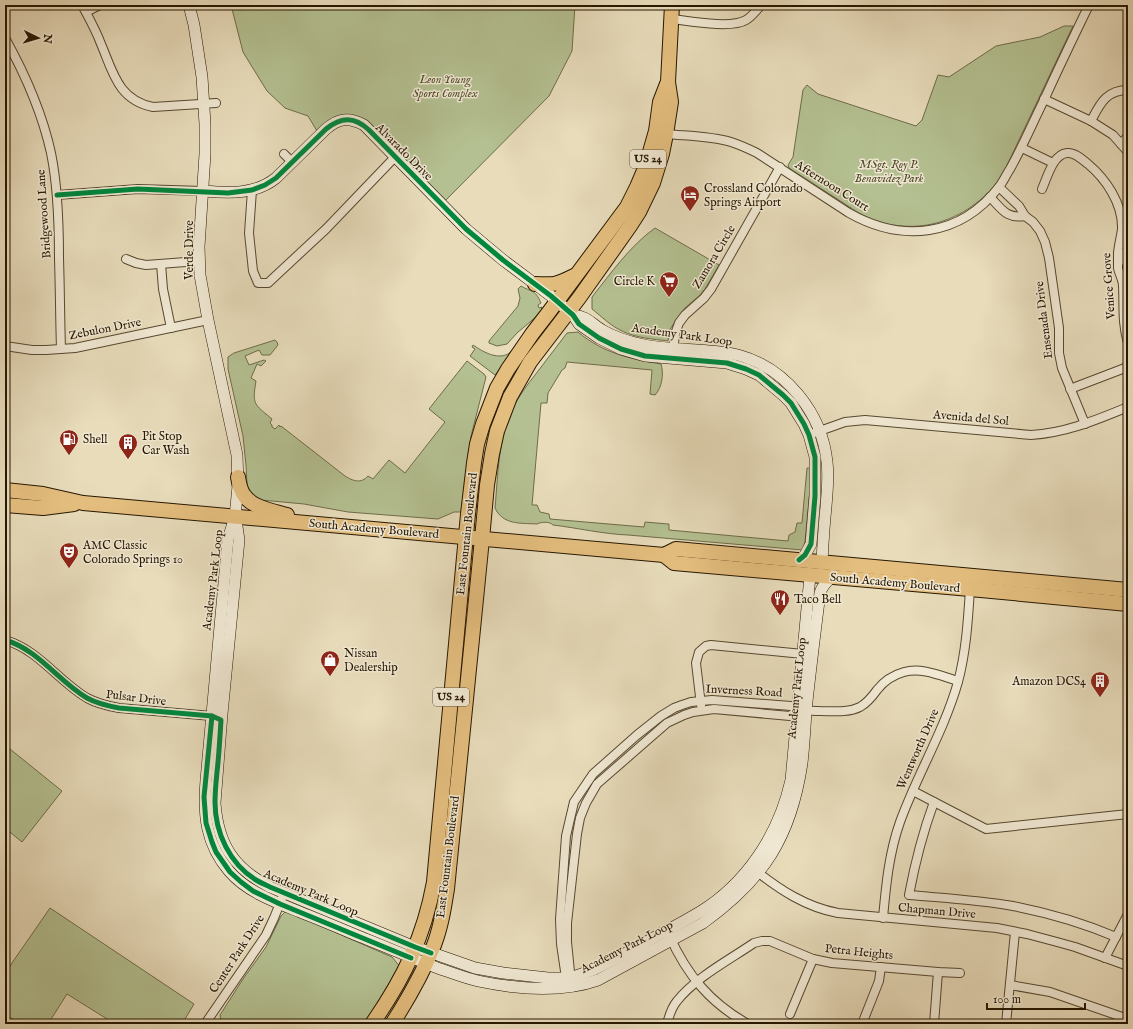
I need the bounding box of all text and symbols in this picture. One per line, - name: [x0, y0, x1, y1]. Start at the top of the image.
- north arrow: [18, 18, 58, 58]
- text: N: [40, 32, 54, 45]
- park label: Leon Young Sports Complex: [412, 72, 478, 101]
- street label: Alvarado Drive: [372, 120, 436, 184]
- road number: US 24: [630, 150, 666, 168]
- street label: Afternoon Court: [791, 157, 872, 215]
- park label: MSgt. Roy P. Benavidez Park: [855, 157, 924, 186]
- street label: Bridgewood Lane: [33, 168, 55, 259]
- place label: Crossland Colorado Springs Airport: [704, 181, 803, 211]
- hotel icon: Crossland Colorado Springs Airport: [679, 184, 701, 212]
- street label: Verde Drive: [182, 220, 197, 281]
- street label: Zamora Circle: [689, 222, 739, 292]
- street label: Venice Grove: [1099, 252, 1119, 321]
- supermarket icon: Circle K: [658, 270, 680, 298]
- place label: Circle K: [614, 274, 655, 289]
- street label: Ensenada Drive: [1032, 280, 1056, 360]
- street label: Zebulon Drive: [68, 315, 143, 343]
- street label: Academy Park Loop: [630, 320, 734, 351]
- street label: Avenida del Sol: [931, 407, 1010, 429]
- fuel station icon: Shell: [58, 428, 80, 456]
- place label: Pit Stop Car Wash: [142, 429, 190, 458]
- place label: Shell: [83, 432, 108, 447]
- building icon: Pit Stop Car Wash: [117, 432, 139, 460]
- street label: East Fountain Boulevard: [453, 471, 481, 596]
- street label: South Academy Boulevard: [308, 516, 440, 542]
- street label: Academy Park Loop: [199, 528, 228, 632]
- place label: AMC Classic Colorado Springs 10: [82, 538, 183, 568]
- theatre icon: AMC Classic Colorado Springs 10: [58, 541, 80, 569]
- street label: South Academy Boulevard: [829, 570, 961, 596]
- restaurant icon: Taco Bell: [769, 588, 791, 616]
- place label: Taco Bell: [794, 592, 842, 607]
- street label: Academy Park Loop: [784, 636, 811, 740]
- place label: Nissan Dealership: [344, 646, 398, 676]
- shop icon: Nissan Dealership: [319, 649, 341, 677]
- building icon: Amazon DCS4: [1089, 670, 1111, 698]
- place label: Amazon DCS4: [1011, 674, 1086, 689]
- street label: Inverness Road: [705, 682, 783, 701]
- street label: Pulsar Drive: [105, 687, 168, 709]
- road number: US 24: [433, 688, 469, 706]
- street label: Wentworth Drive: [894, 706, 943, 792]
- street label: East Fountain Boulevard: [433, 794, 463, 919]
- street label: Academy Park Loop: [260, 866, 361, 921]
- street label: Chapman Drive: [897, 900, 977, 923]
- street label: Center Park Drive: [206, 912, 268, 996]
- street label: Academy Park Loop: [577, 917, 677, 978]
- street label: Petra Heights: [824, 941, 894, 963]
- scale bar: [987, 985, 1085, 1011]
- text: 100 m: [993, 992, 1021, 1007]

